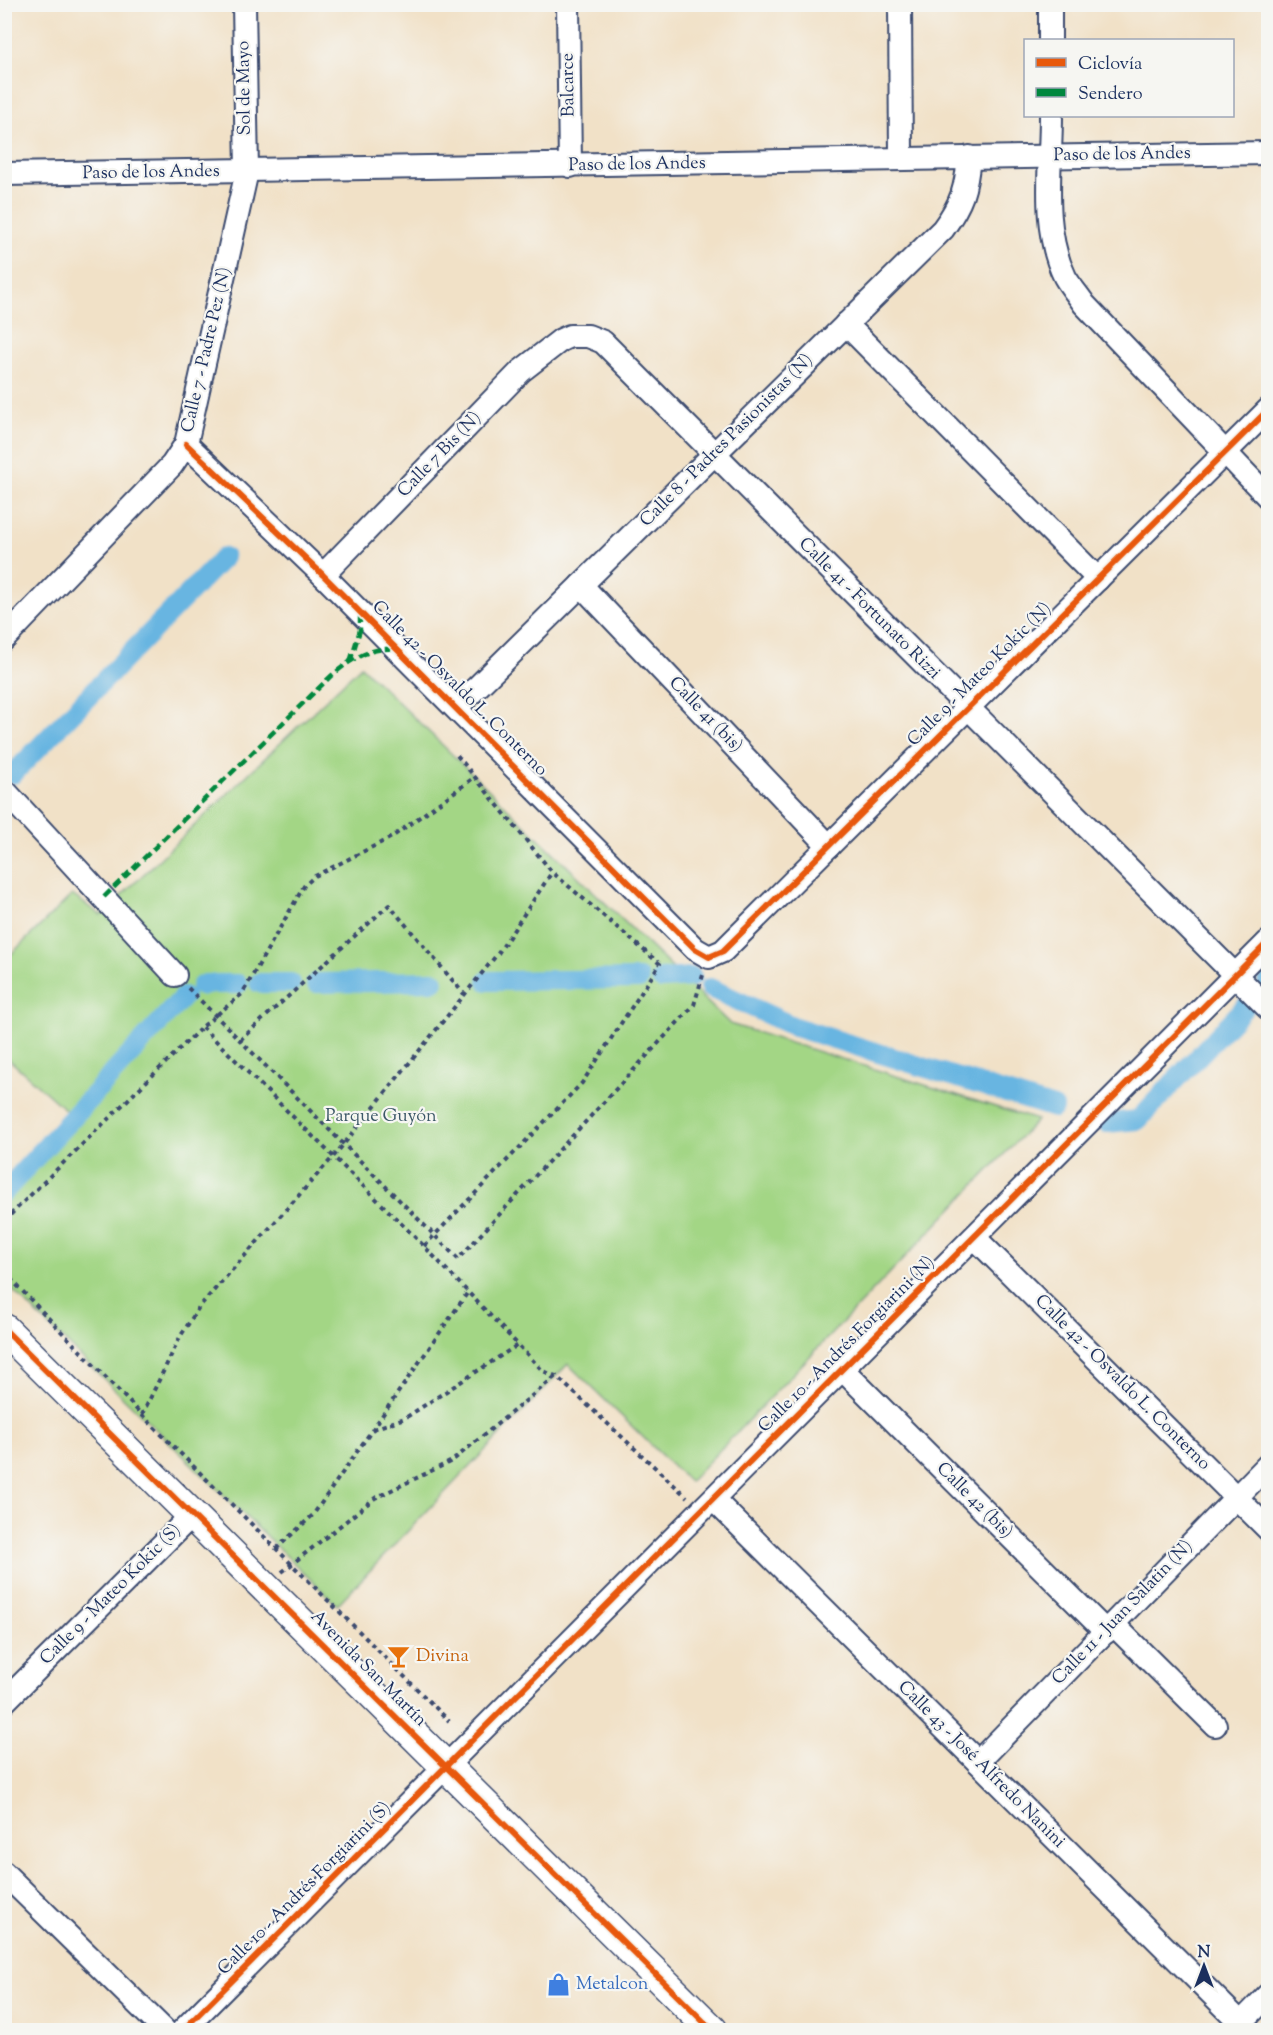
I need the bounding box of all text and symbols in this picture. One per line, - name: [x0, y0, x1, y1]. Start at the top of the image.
- legend: [1024, 39, 1234, 117]
- street label: Sol de Mayo: [231, 40, 259, 136]
- text: Ciclovía: [1078, 52, 1142, 78]
- street label: Balcarce: [555, 53, 583, 117]
- text: Sendero: [1078, 82, 1143, 108]
- street label: Paso de los Andes: [1053, 141, 1191, 169]
- street label: Paso de los Andes: [568, 151, 706, 179]
- street label: Paso de los Andes: [82, 159, 220, 187]
- street label: Calle 7 - Padre Pez (N): [175, 265, 239, 435]
- street label: Calle 8 - Padres Pasionistas (N): [634, 348, 820, 534]
- street label: Calle 7 Bis (N): [392, 406, 488, 504]
- street label: Calle 41 - Fortunato Rizzi: [792, 532, 946, 686]
- street label: Calle 42 - Osvaldo L. Conterno: [365, 595, 553, 783]
- street label: Calle 9 - Mateo Kokic (N): [902, 597, 1058, 753]
- street label: Calle 41 (bis): [662, 671, 748, 759]
- park label: Parque Guyón: [325, 1104, 437, 1130]
- street label: Calle 10 - Andrés Forgiarini (N): [753, 1251, 941, 1439]
- street label: Calle 42 - Osvaldo L. Conterno: [1028, 1289, 1216, 1477]
- street label: Calle 42 (bis): [930, 1457, 1018, 1545]
- street label: Calle 9 - Mateo Kokic (S): [34, 1518, 188, 1672]
- street label: Calle 11 - Juan Salatin (N): [1047, 1535, 1199, 1691]
- street label: Avenida San Martín: [304, 1605, 432, 1733]
- bar icon: Divina: [385, 1644, 411, 1670]
- place label: Divina: [416, 1644, 469, 1670]
- street label: Calle 43 - José Alfredo Nanini: [891, 1675, 1071, 1855]
- street label: Calle 10 - Andrés Forgiarini (S): [212, 1796, 398, 1982]
- north arrow: [1174, 1936, 1234, 1996]
- text: N: [1198, 1942, 1211, 1965]
- shop icon: Metalcon: [545, 1972, 571, 1998]
- place label: Metalcon: [576, 1972, 649, 1998]

